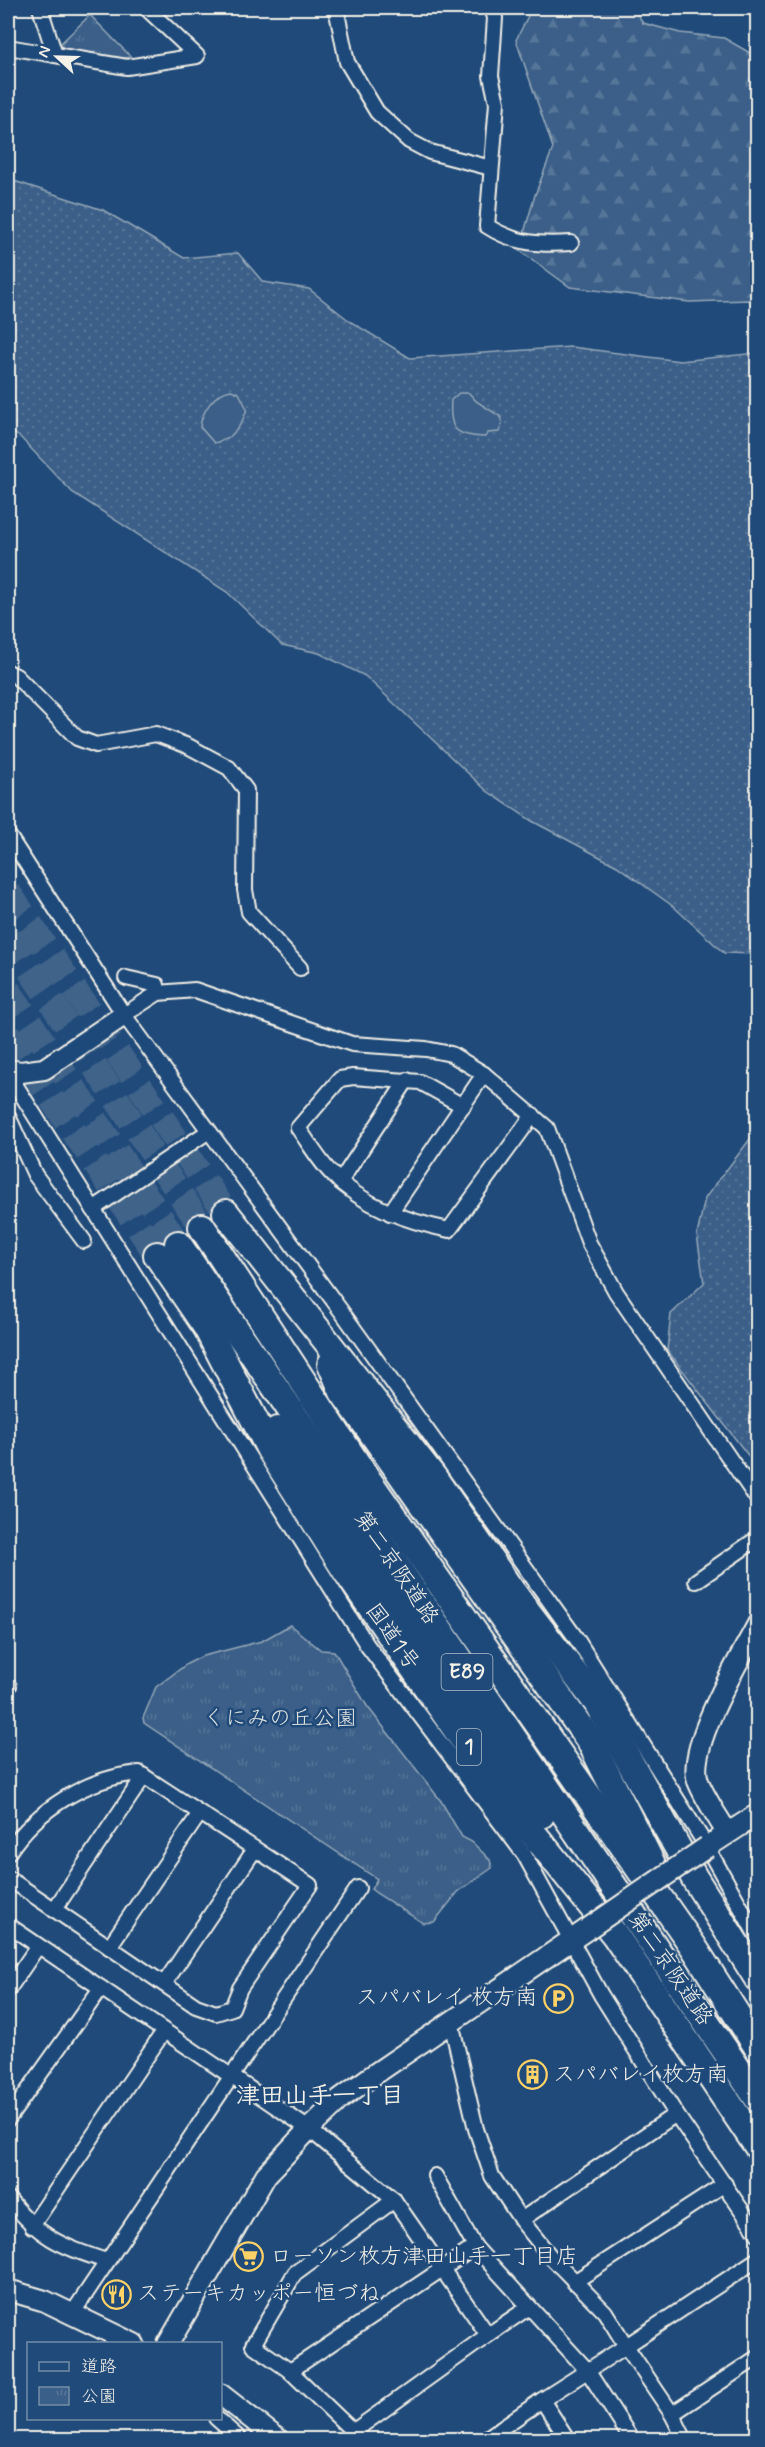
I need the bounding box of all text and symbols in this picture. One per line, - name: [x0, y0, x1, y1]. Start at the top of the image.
- north arrow: [27, 27, 87, 87]
- text: N: [33, 43, 56, 61]
- street label: 第二京阪道路: [347, 1505, 445, 1631]
- street label: 国道1号: [359, 1598, 425, 1676]
- road number: E89: [442, 1654, 492, 1690]
- park label: くにみの丘公園: [203, 1705, 357, 1733]
- road number: 1: [457, 1729, 481, 1765]
- street label: 第二京阪道路: [621, 1906, 719, 2032]
- parking icon: スパバレイ 枚方南: [542, 1982, 574, 2014]
- place label: スパバレイ 枚方南: [356, 1984, 537, 2012]
- building icon: スパバレイ枚方南: [516, 2059, 548, 2091]
- place label: スパバレイ枚方南: [553, 2061, 728, 2089]
- district label: 津田山手一丁目: [236, 2081, 404, 2112]
- supermarket icon: ローソン枚方津田山手一丁目店: [233, 2241, 265, 2273]
- place label: ローソン枚方津田山手一丁目店: [270, 2243, 578, 2271]
- restaurant icon: ステーキカッポー恒づね: [100, 2278, 132, 2310]
- place label: ステーキカッポー恒づね: [137, 2280, 380, 2308]
- legend: [27, 2342, 222, 2420]
- text: 道路: [81, 2355, 117, 2379]
- text: 公園: [81, 2385, 117, 2409]

